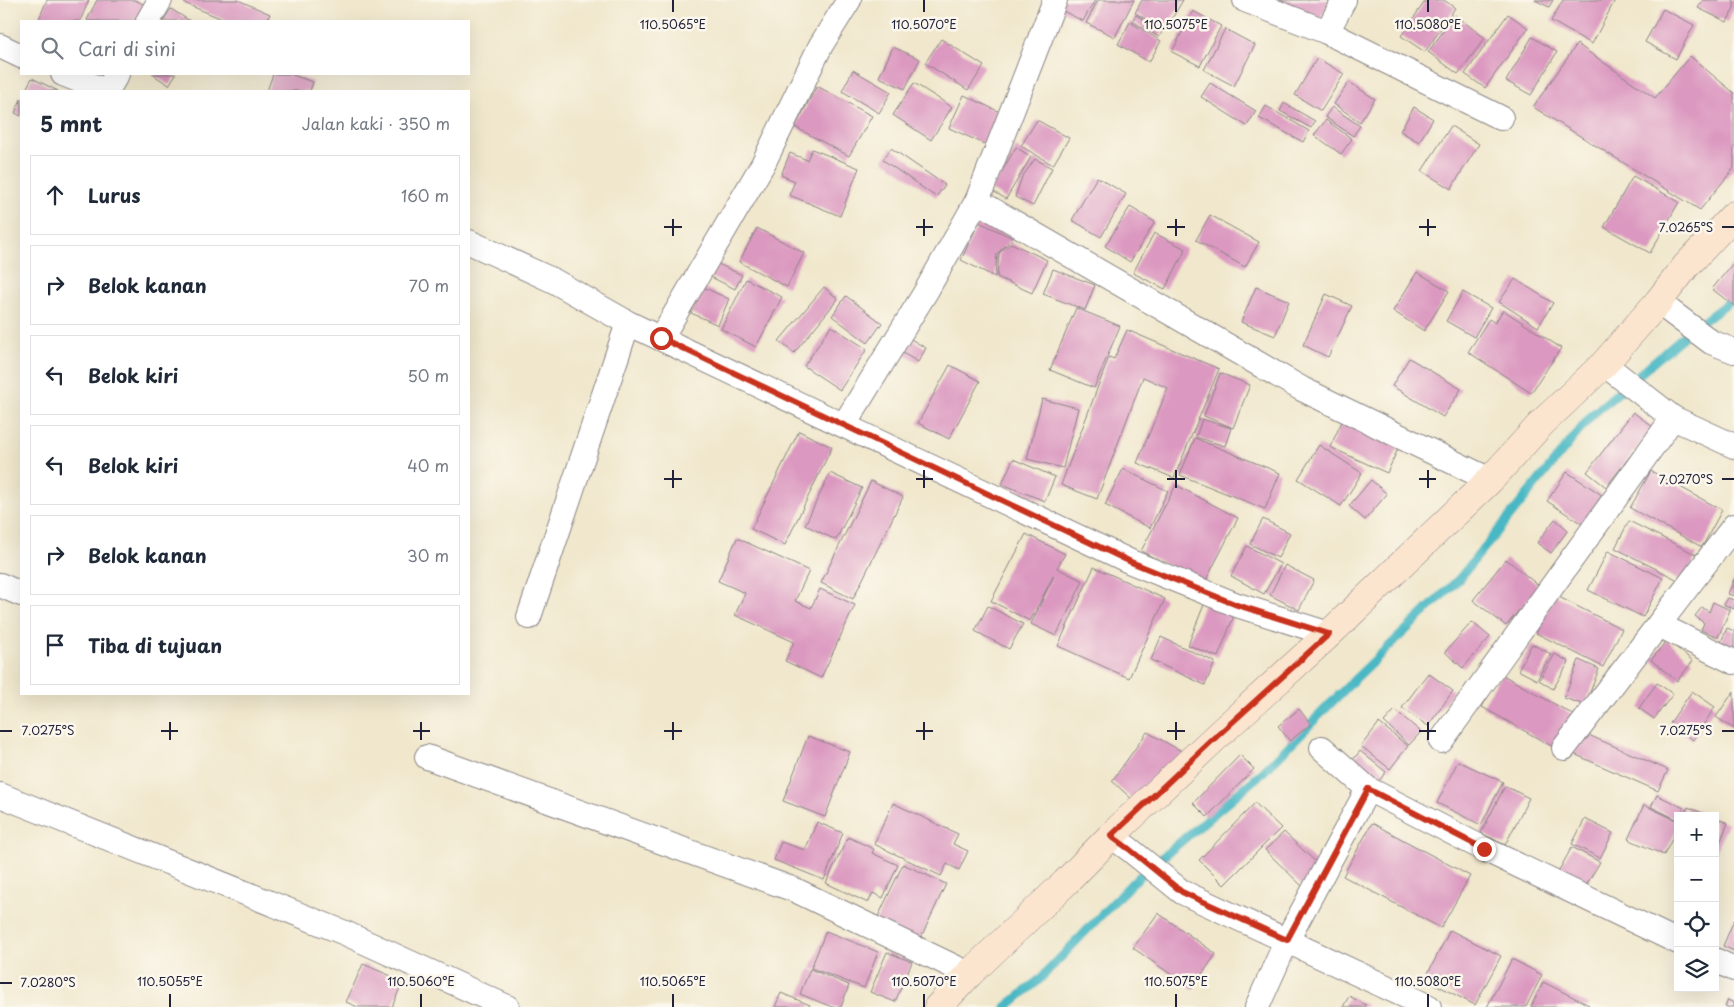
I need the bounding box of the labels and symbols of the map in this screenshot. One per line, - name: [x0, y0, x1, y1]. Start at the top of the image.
- text: 110.5065°E: [640, 15, 706, 33]
- text: 110.5070°E: [891, 15, 957, 33]
- text: 110.5075°E: [1144, 15, 1208, 33]
- text: 110.5080°E: [1395, 15, 1461, 33]
- text: 7.0265°S: [1659, 218, 1713, 236]
- route start: [650, 327, 673, 350]
- text: 7.0270°S: [1659, 470, 1713, 488]
- text: 7.0275°S: [22, 721, 74, 739]
- text: 7.0275°S: [1660, 721, 1712, 739]
- route end: [1473, 838, 1496, 861]
- text: 110.5055°E: [137, 972, 203, 990]
- text: 110.5060°E: [387, 972, 455, 990]
- text: 110.5065°E: [640, 972, 706, 990]
- text: 110.5070°E: [891, 972, 957, 990]
- text: 110.5075°E: [1144, 972, 1208, 990]
- text: 110.5080°E: [1395, 972, 1461, 990]
- text: 7.0280°S: [20, 973, 76, 991]

